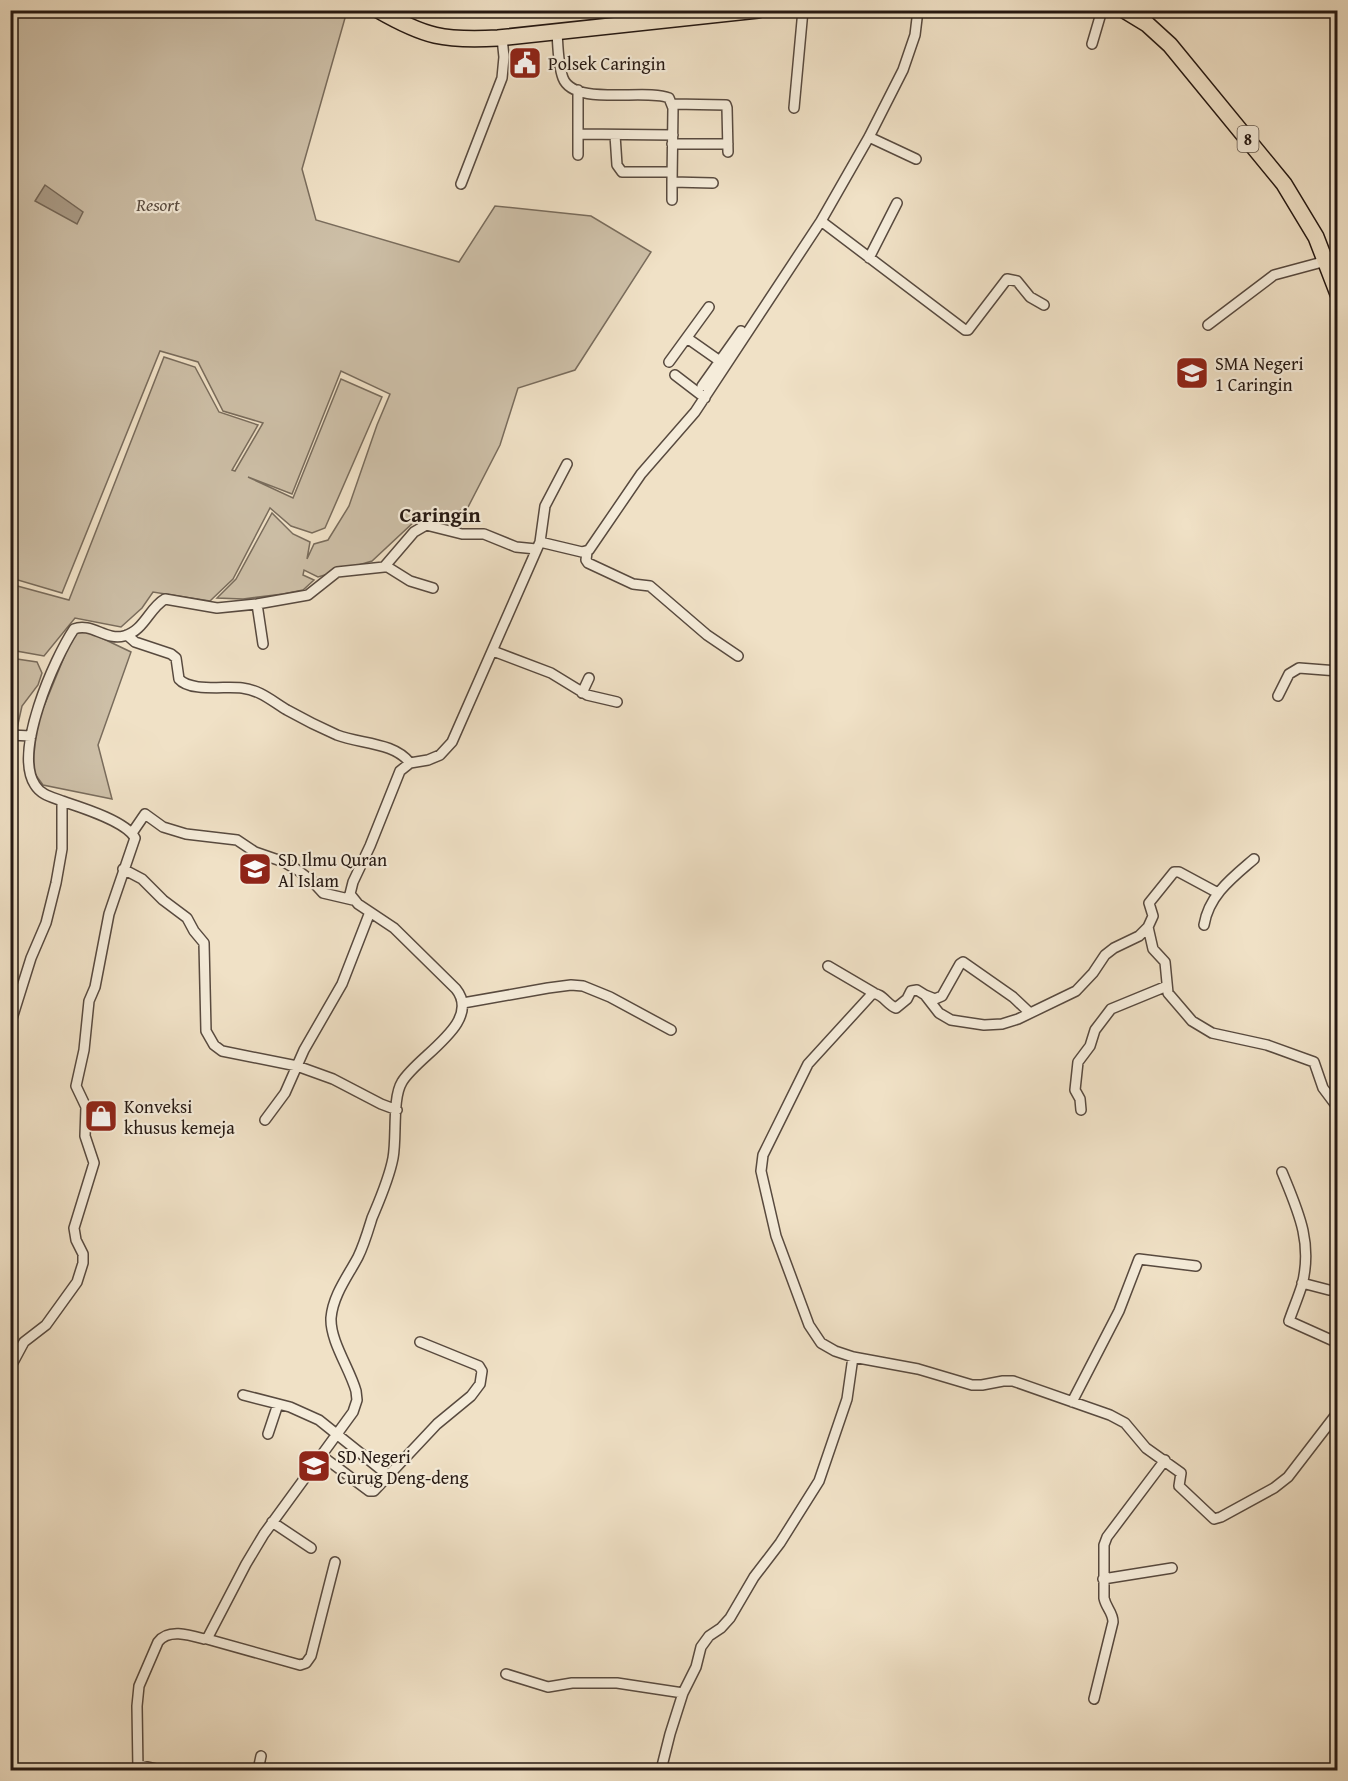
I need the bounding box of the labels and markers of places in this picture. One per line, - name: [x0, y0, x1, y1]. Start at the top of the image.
- public building icon: Polsek Caringin: [507, 45, 543, 81]
- place label: Polsek Caringin: [548, 50, 666, 77]
- place label: SMA Negeri 1 Caringin: [1215, 350, 1304, 398]
- school or university icon: SMA Negeri 1 Caringin: [1174, 355, 1210, 391]
- place label: SD Ilmu Quran Al Islam: [278, 846, 387, 894]
- school or university icon: SD Ilmu Quran Al Islam: [237, 851, 273, 887]
- place label: Konveksi khusus kemeja: [124, 1093, 235, 1141]
- shop icon: Konveksi khusus kemeja: [83, 1098, 119, 1134]
- place label: SD Negeri Curug Deng-deng: [337, 1443, 468, 1491]
- school or university icon: SD Negeri Curug Deng-deng: [296, 1448, 332, 1484]

